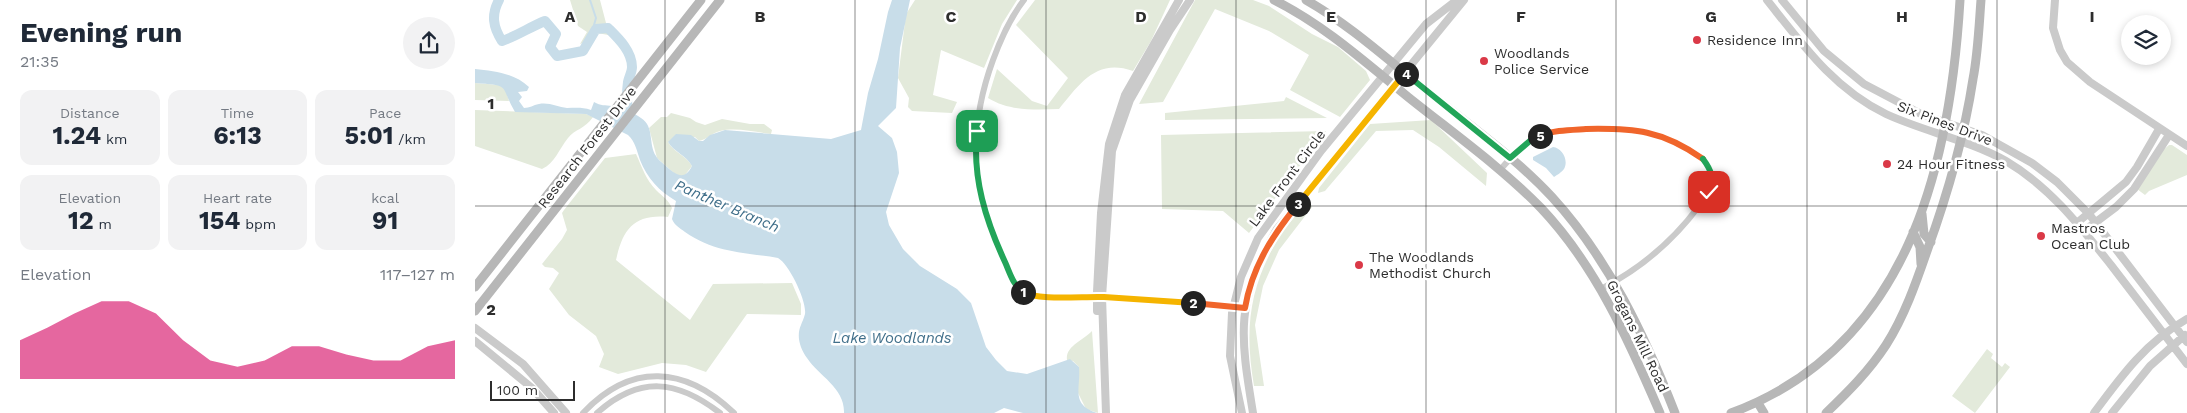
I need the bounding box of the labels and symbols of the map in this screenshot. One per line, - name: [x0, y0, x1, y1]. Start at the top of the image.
- text: A: [565, 7, 576, 26]
- text: B: [755, 7, 766, 26]
- text: C: [946, 7, 957, 26]
- text: D: [1135, 7, 1147, 26]
- text: E: [1326, 7, 1336, 26]
- text: F: [1516, 7, 1526, 26]
- text: G: [1705, 7, 1717, 26]
- text: H: [1896, 7, 1908, 26]
- text: I: [2089, 7, 2095, 26]
- place label: Residence Inn: [1707, 32, 1803, 48]
- marker: Residence Inn: [1691, 34, 1703, 46]
- place label: Woodlands Police Service: [1494, 45, 1589, 77]
- marker: Woodlands Police Service: [1478, 55, 1490, 67]
- pin: 4: [1393, 62, 1419, 86]
- street label: Research Forest Drive: [535, 83, 639, 211]
- text: 1: [488, 94, 494, 113]
- street label: Six Pines Drive: [1895, 98, 1995, 148]
- pin: [956, 110, 998, 152]
- pin: 5: [1527, 124, 1553, 148]
- street label: Lake Front Circle: [1245, 126, 1329, 230]
- place label: 24 Hour Fitness: [1897, 156, 2005, 172]
- marker: 24 Hour Fitness: [1881, 158, 1893, 170]
- pin: [1688, 171, 1730, 213]
- water label: Panther Branch: [672, 176, 782, 236]
- pin: 3: [1285, 192, 1311, 216]
- place label: Mastros Ocean Club: [2051, 220, 2130, 252]
- marker: Mastros Ocean Club: [2035, 230, 2047, 242]
- place label: The Woodlands Methodist Church: [1369, 249, 1491, 281]
- marker: The Woodlands Methodist Church: [1353, 259, 1365, 271]
- street label: Grogans Mill Road: [1604, 277, 1672, 395]
- pin: 1: [1011, 280, 1035, 304]
- pin: 2: [1181, 290, 1205, 316]
- text: 2: [486, 300, 496, 319]
- water label: Lake Woodlands: [832, 329, 952, 347]
- scale bar: [490, 378, 575, 401]

